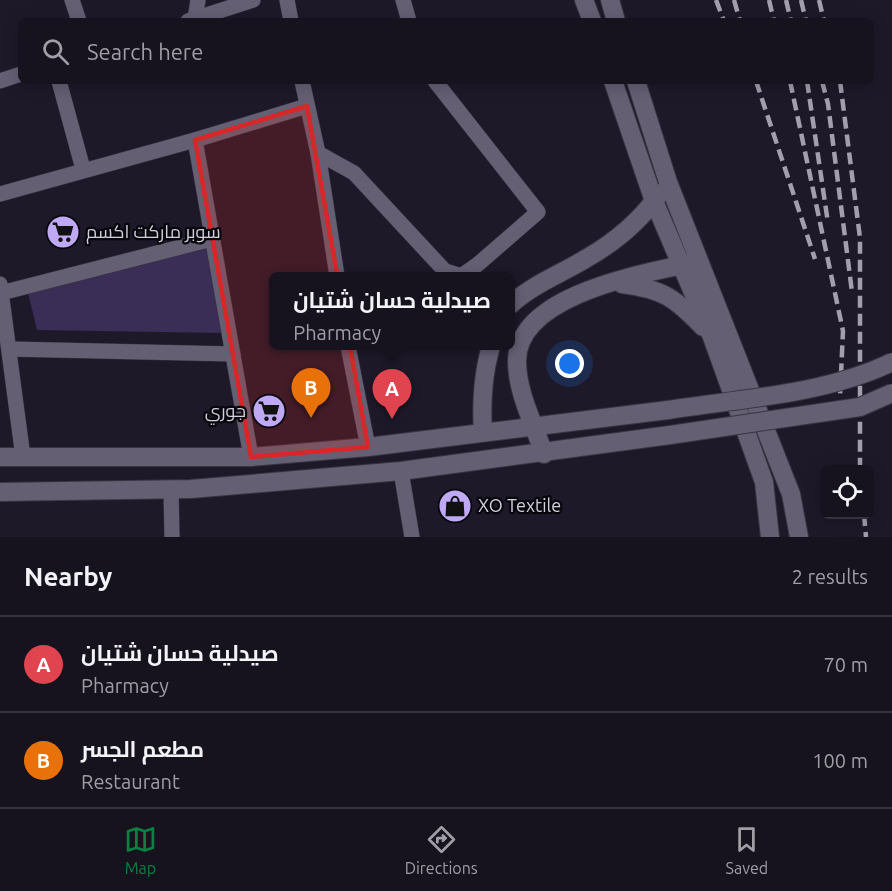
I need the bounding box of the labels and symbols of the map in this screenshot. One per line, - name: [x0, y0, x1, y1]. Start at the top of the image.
- supermarket icon: سوبر ماركت اكسم: [45, 214, 81, 250]
- place label: سوبر ماركت اكسم: [86, 221, 221, 244]
- your location: [555, 349, 584, 378]
- pin: B: [292, 368, 330, 418]
- pin: A: [372, 370, 412, 419]
- supermarket icon: جوري: [251, 393, 287, 429]
- place label: جوري: [205, 400, 246, 425]
- shop icon: XO Textile: [437, 488, 473, 524]
- place label: XO Textile: [478, 495, 561, 515]

